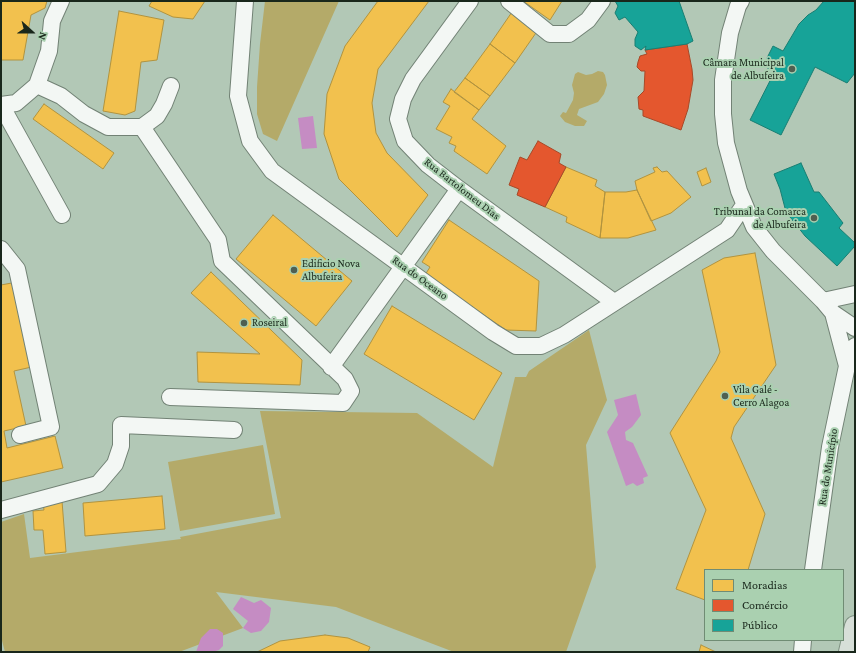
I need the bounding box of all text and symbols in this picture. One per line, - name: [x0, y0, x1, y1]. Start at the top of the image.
- north arrow: [12, 12, 52, 52]
- text: N: [36, 31, 50, 42]
- place label: Câmara Municipal de Albufeira: [703, 56, 784, 82]
- marker: Câmara Municipal de Albufeira: [787, 64, 797, 74]
- street label: Rua Bartolomeu Dias: [421, 155, 503, 223]
- place label: Tribunal da Comarca de Albufeira: [714, 205, 806, 231]
- marker: Tribunal da Comarca de Albufeira: [809, 213, 819, 223]
- street label: Rua do Oceano: [390, 253, 450, 303]
- place label: Edificio Nova Albufeira: [302, 257, 360, 283]
- marker: Edificio Nova Albufeira: [289, 265, 299, 275]
- place label: Roseiral: [252, 316, 287, 330]
- marker: Roseiral: [239, 318, 249, 328]
- place label: Vila Galé - Cerro Alagoa: [733, 383, 789, 409]
- marker: Vila Galé - Cerro Alagoa: [720, 391, 730, 401]
- street label: Rua do Município: [815, 428, 841, 506]
- legend: [704, 569, 844, 641]
- text: Moradias: [742, 578, 787, 592]
- text: Comércio: [742, 598, 788, 612]
- text: Público: [742, 618, 778, 632]

